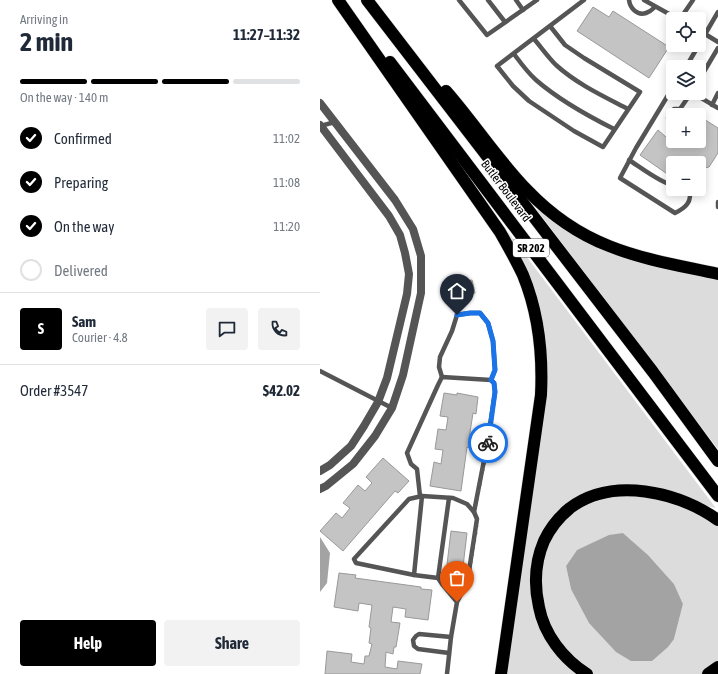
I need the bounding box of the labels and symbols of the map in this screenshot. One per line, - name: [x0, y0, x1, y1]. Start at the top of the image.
- street label: Butler Boulevard: [478, 157, 534, 225]
- road number: SR 202: [513, 239, 549, 257]
- pin: [440, 274, 474, 315]
- courier: [468, 423, 508, 463]
- pin: [440, 561, 474, 602]

